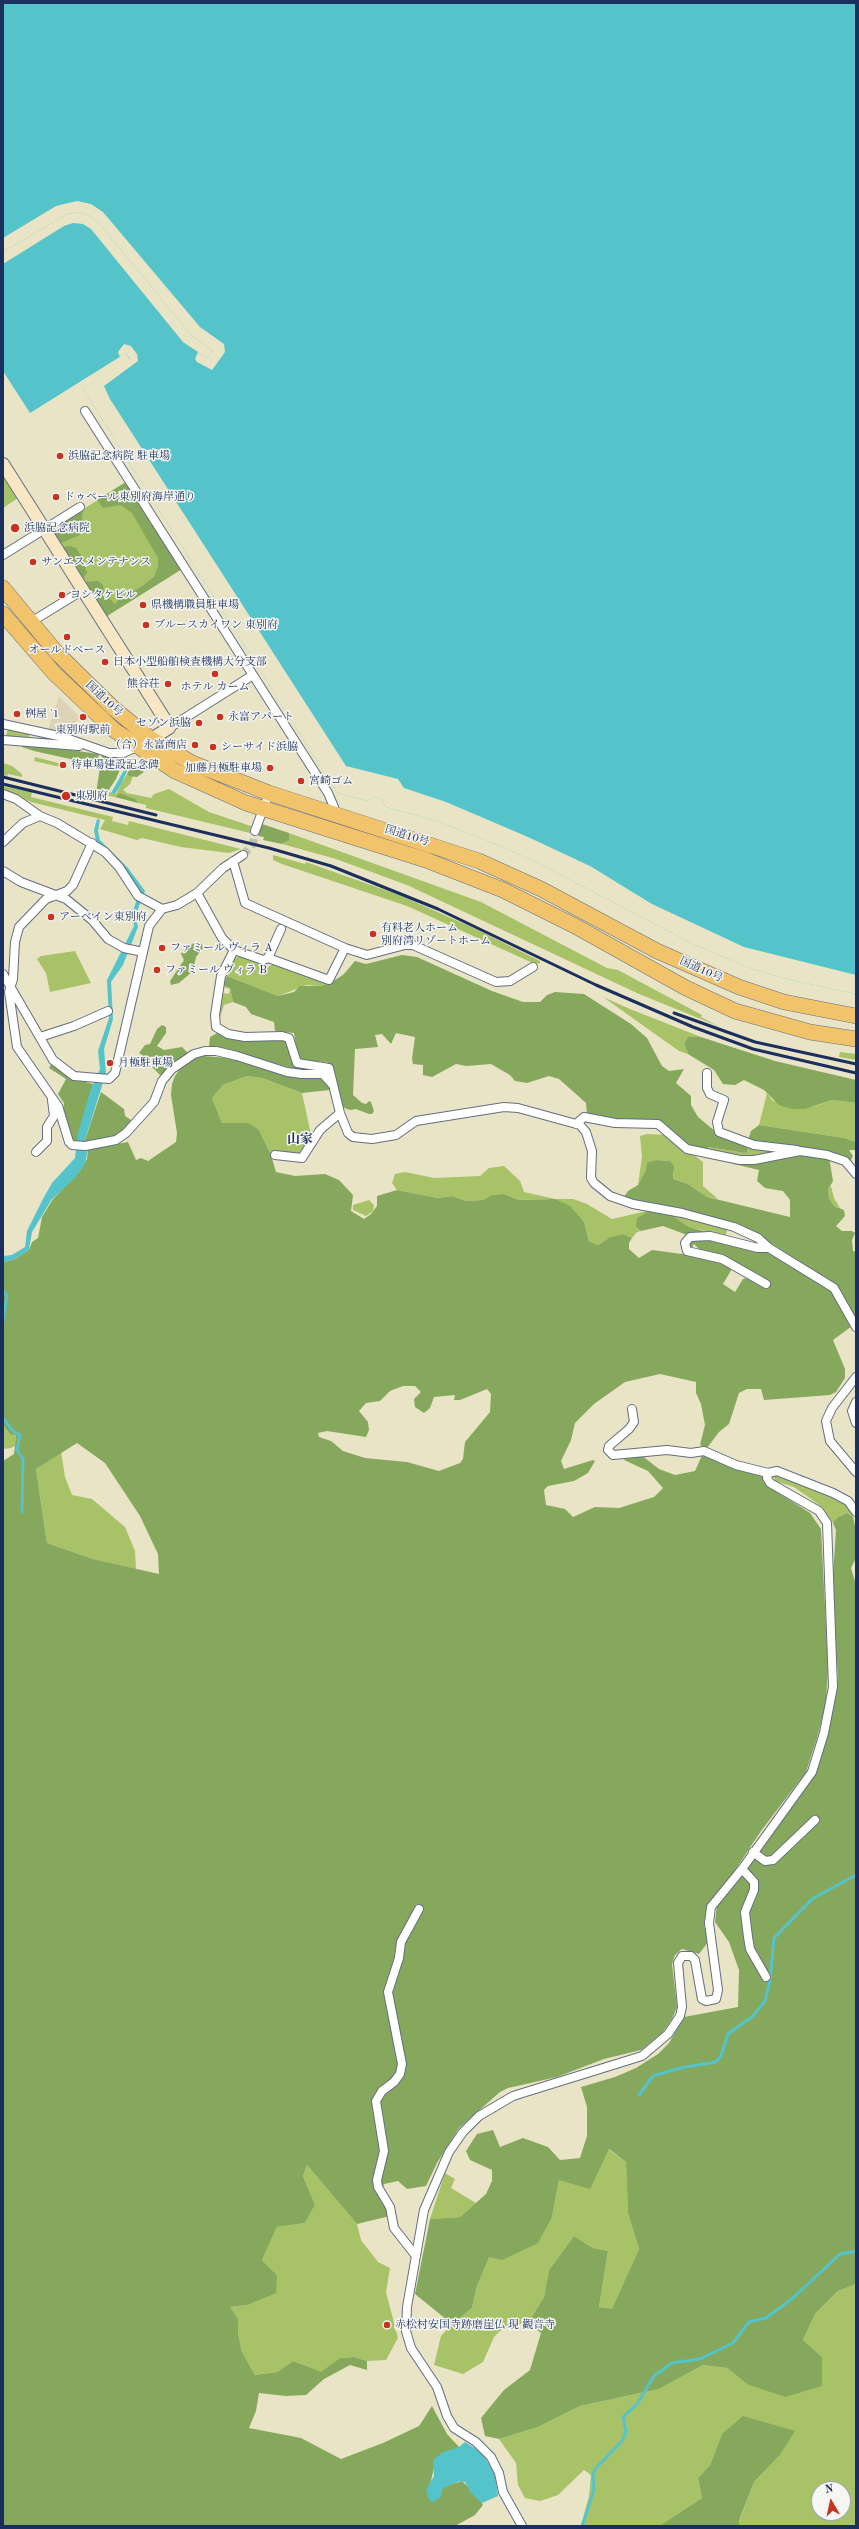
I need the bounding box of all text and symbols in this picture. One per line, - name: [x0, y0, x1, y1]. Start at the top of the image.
- place label: 浜脇記念病院 駐車場: [68, 449, 170, 463]
- marker: 浜脇記念病院 駐車場: [55, 451, 65, 461]
- place label: ドゥペール東別府海岸通り: [64, 490, 196, 504]
- marker: ドゥペール東別府海岸通り: [51, 492, 61, 502]
- place label: 浜脇記念病院: [24, 521, 90, 535]
- marker: 浜脇記念病院: [9, 522, 21, 534]
- place label: サンエスメンテナンス: [41, 555, 151, 569]
- marker: サンエスメンテナンス: [28, 557, 38, 567]
- place label: ヨシタケビル: [70, 588, 136, 602]
- marker: ヨシタケビル: [57, 590, 67, 600]
- place label: 県機構職員駐車場: [151, 598, 239, 612]
- marker: 県機構職員駐車場: [138, 600, 148, 610]
- place label: ブルースカイワン 東別府: [154, 618, 278, 632]
- marker: ブルースカイワン 東別府: [141, 620, 151, 630]
- marker: オールドベース: [62, 632, 72, 642]
- place label: オールドベース: [29, 643, 105, 657]
- place label: 日本小型船舶検査機構大分支部: [113, 655, 267, 669]
- marker: 日本小型船舶検査機構大分支部: [100, 657, 110, 667]
- marker: ホテル カーム: [210, 669, 220, 679]
- place label: 熊谷荘: [127, 677, 160, 691]
- street label: 国道10号: [83, 679, 125, 719]
- marker: 熊谷荘: [163, 679, 173, 689]
- place label: ホテル カーム: [180, 680, 250, 694]
- place label: 桝屋 '1: [25, 707, 59, 721]
- marker: 桝屋 '1: [12, 709, 22, 719]
- place label: 永富アパート: [228, 710, 294, 724]
- marker: 東別府駅前: [78, 712, 88, 722]
- marker: 永富アパート: [215, 712, 225, 722]
- place label: セゾン浜脇: [136, 716, 191, 730]
- marker: セゾン浜脇: [194, 718, 204, 728]
- place label: 東別府駅前: [56, 723, 110, 737]
- place label: （合）永富商店: [110, 738, 187, 752]
- marker: （合）永富商店: [190, 740, 200, 750]
- place label: シーサイド浜脇: [221, 740, 298, 754]
- marker: シーサイド浜脇: [208, 742, 218, 752]
- place label: 待車場建設記念碑: [71, 758, 159, 772]
- marker: 待車場建設記念碑: [58, 760, 68, 770]
- place label: 加藤月極駐車場: [185, 761, 262, 775]
- marker: 加藤月極駐車場: [265, 763, 275, 773]
- place label: 宮崎ゴム: [309, 774, 353, 788]
- marker: 宮崎ゴム: [296, 776, 306, 786]
- place label: 東別府: [75, 789, 108, 803]
- marker: 東別府: [60, 790, 72, 802]
- street label: 国道10号: [383, 823, 431, 849]
- place label: アーベイン東別府: [59, 910, 147, 924]
- marker: アーベイン東別府: [46, 912, 56, 922]
- place label: 有料老人ホーム 別府湾リゾートホーム: [381, 921, 491, 947]
- marker: 有料老人ホーム 別府湾リゾートホーム: [368, 929, 378, 939]
- place label: ファミール ヴィラ A: [170, 941, 273, 955]
- marker: ファミール ヴィラ A: [157, 943, 167, 953]
- street label: 国道10号: [677, 955, 725, 985]
- place label: ファミール ヴィラ B: [165, 963, 267, 977]
- marker: ファミール ヴィラ B: [152, 965, 162, 975]
- place label: 月極駐車場: [118, 1056, 173, 1070]
- marker: 月極駐車場: [105, 1058, 115, 1068]
- district label: 山家: [287, 1132, 313, 1148]
- place label: 赤松村安国寺跡磨崖仏 現 觀音寺: [395, 2318, 555, 2332]
- marker: 赤松村安国寺跡磨崖仏 現 觀音寺: [382, 2320, 392, 2330]
- north arrow: [811, 2481, 851, 2521]
- text: N: [824, 2484, 834, 2496]

